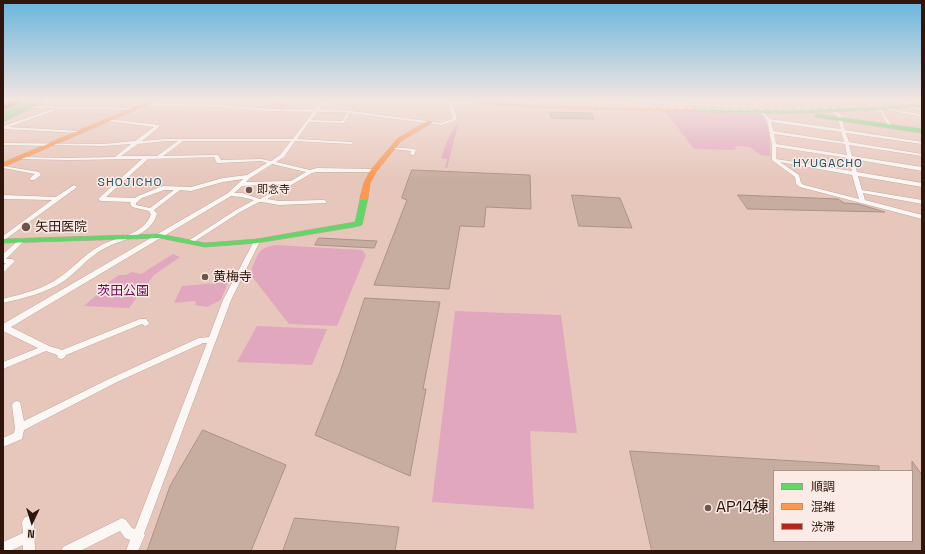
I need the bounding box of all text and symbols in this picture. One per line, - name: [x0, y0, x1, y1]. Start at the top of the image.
- district label: HYUGACHO: [793, 157, 863, 171]
- district label: SHOJICHO: [98, 176, 162, 190]
- place label: 即念寺: [257, 183, 290, 197]
- marker: 即念寺: [244, 185, 254, 195]
- place label: 矢田医院: [35, 219, 87, 235]
- marker: 矢田医院: [20, 221, 32, 233]
- place label: 黄梅寺: [213, 269, 252, 285]
- marker: 黄梅寺: [200, 272, 210, 282]
- park label: 茨田公園: [97, 283, 149, 299]
- legend: [773, 470, 913, 542]
- text: 順調: [811, 479, 835, 495]
- place label: AP14棟: [716, 498, 768, 518]
- text: 混雑: [811, 499, 835, 515]
- north arrow: [12, 502, 52, 542]
- marker: AP14棟: [703, 503, 713, 513]
- text: 渋滞: [811, 519, 835, 535]
- text: N: [27, 527, 35, 541]

